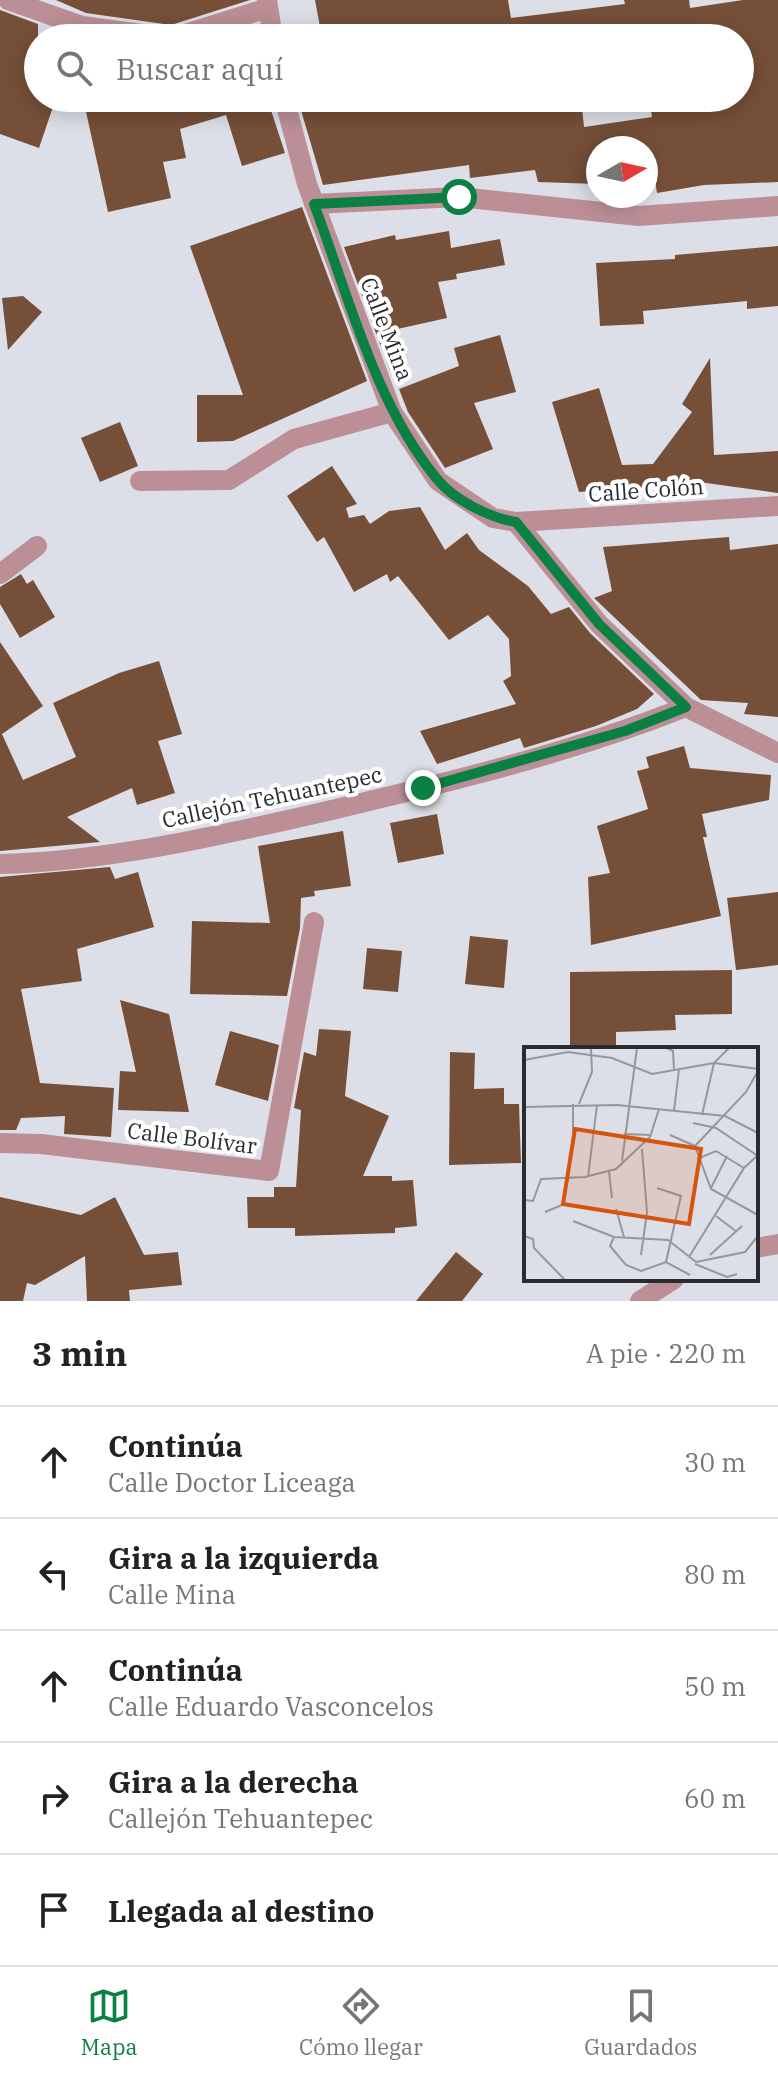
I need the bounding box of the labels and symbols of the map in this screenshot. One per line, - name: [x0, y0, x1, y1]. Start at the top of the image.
- north arrow: [586, 136, 658, 208]
- route start: [441, 179, 477, 215]
- street label: Calle Mina: [355, 273, 420, 385]
- street label: Calle Colón: [587, 471, 705, 508]
- street label: Callejón Tehuantepec: [159, 759, 385, 834]
- route end: [405, 770, 441, 806]
- inset map: [524, 1047, 758, 1281]
- street label: Calle Bolívar: [126, 1115, 259, 1160]

